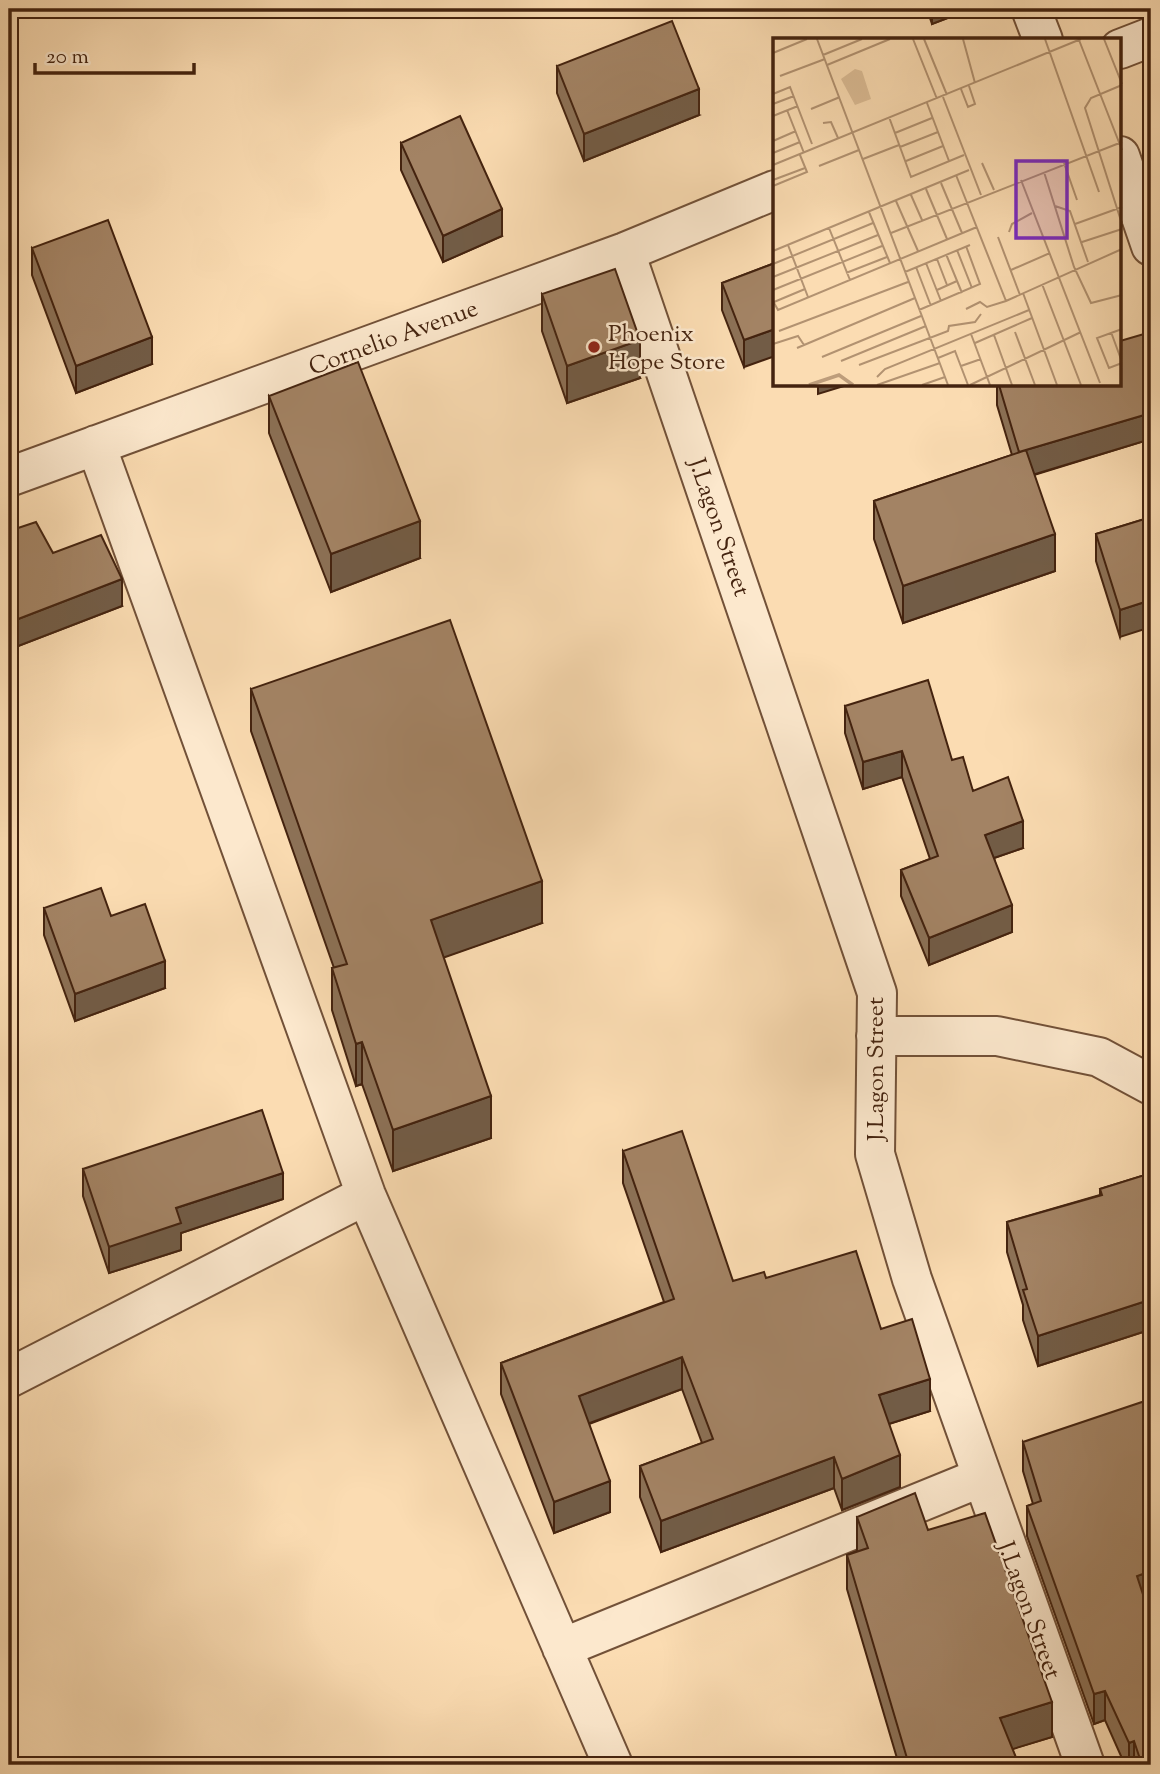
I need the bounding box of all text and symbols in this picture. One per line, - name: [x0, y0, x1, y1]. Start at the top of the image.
- scale bar: [35, 32, 194, 76]
- inset map: [773, 38, 1122, 387]
- text: 20 m: [46, 43, 89, 73]
- street label: Cornelio Avenue: [304, 293, 483, 385]
- place label: Phoenix Hope Store: [608, 318, 725, 380]
- marker: Phoenix Hope Store: [586, 339, 602, 355]
- street label: J.Lagon Street: [678, 452, 758, 601]
- street label: J.Lagon Street: [860, 997, 894, 1143]
- street label: J.Lagon Street: [987, 1535, 1069, 1684]

